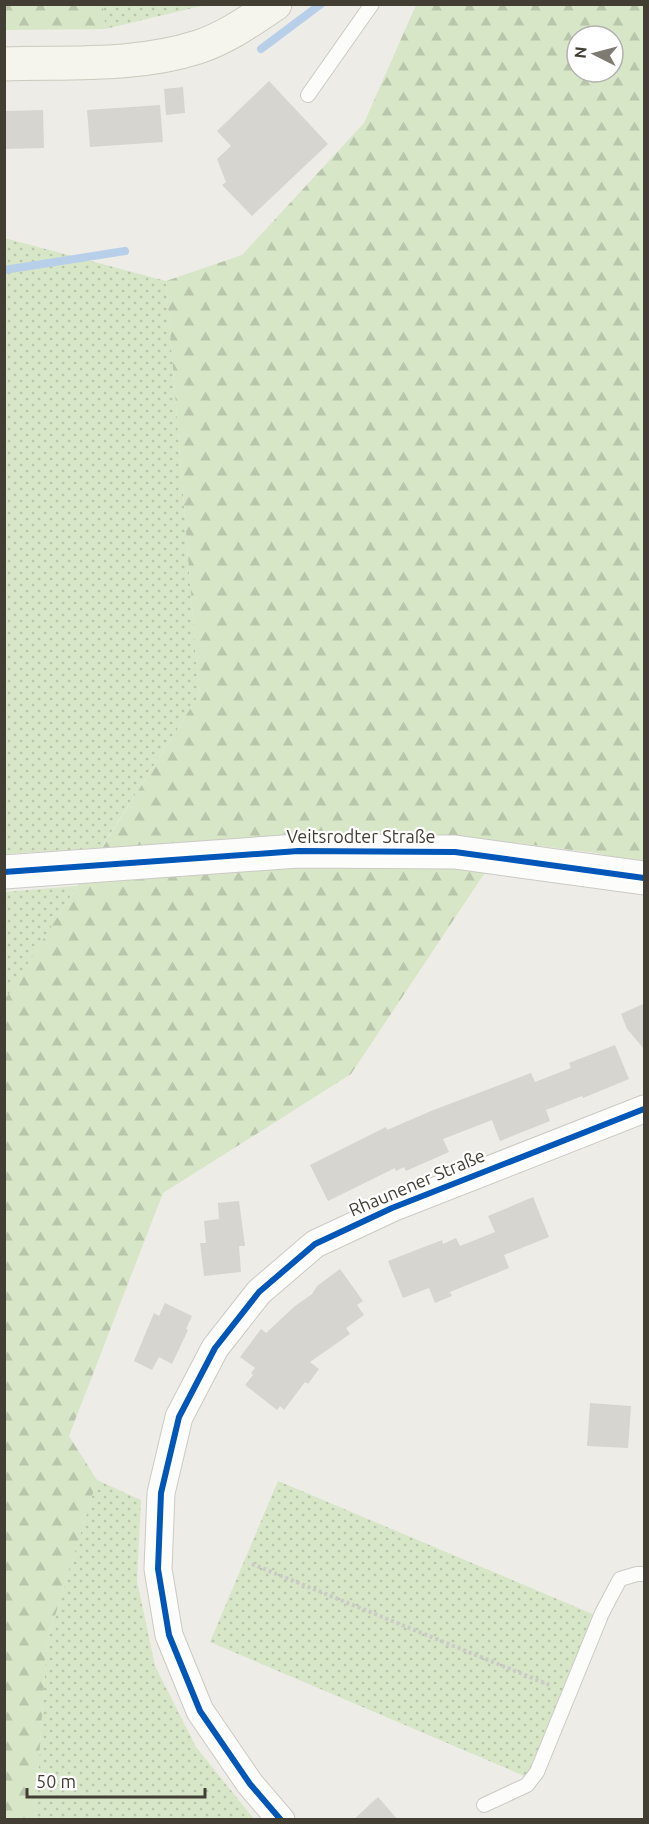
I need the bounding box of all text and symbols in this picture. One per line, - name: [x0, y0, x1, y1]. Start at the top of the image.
- north arrow: [565, 24, 625, 84]
- text: N: [571, 46, 590, 59]
- street label: Veitsrodter Straße: [286, 826, 436, 846]
- street label: Rhaunener Straße: [346, 1144, 488, 1220]
- scale bar: [27, 1761, 206, 1799]
- text: 50 m: [36, 1771, 76, 1791]

